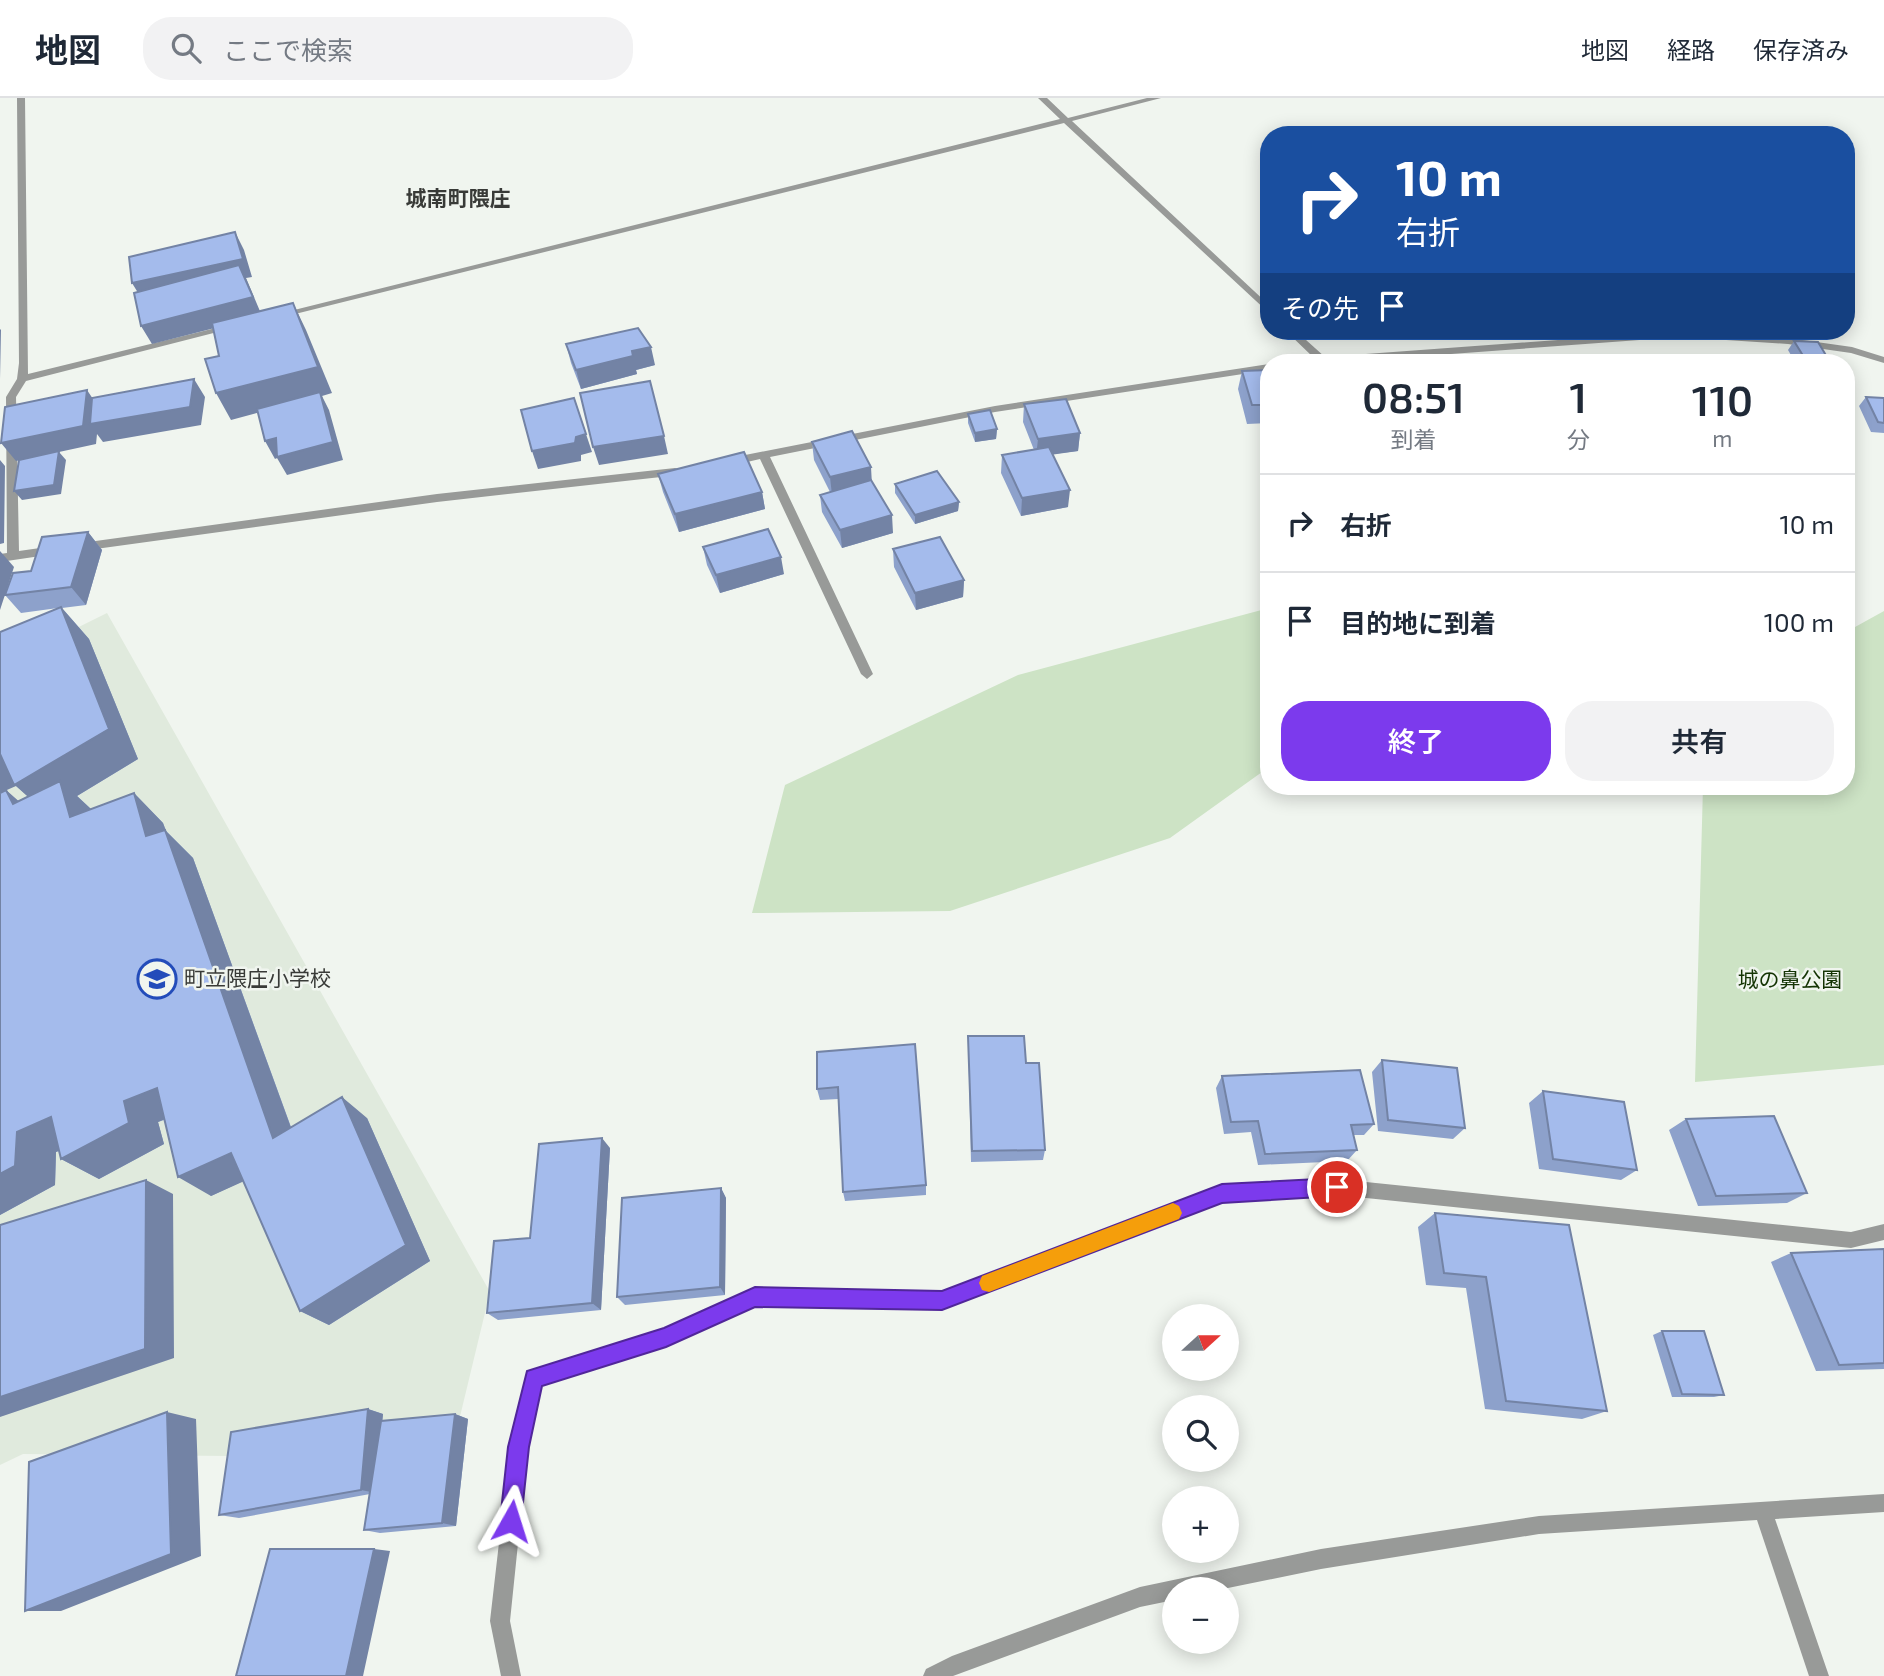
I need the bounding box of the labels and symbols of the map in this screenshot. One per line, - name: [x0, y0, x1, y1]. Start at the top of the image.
- district label: 城南町隈庄: [406, 185, 511, 210]
- school or university icon: 町立隈庄小学校: [136, 958, 178, 1000]
- place label: 町立隈庄小学校: [184, 965, 331, 990]
- park label: 城の鼻公園: [1738, 966, 1843, 991]
- pin: [1307, 1157, 1367, 1217]
- north arrow: [1162, 1304, 1239, 1381]
- position arrow: [474, 1484, 548, 1558]

